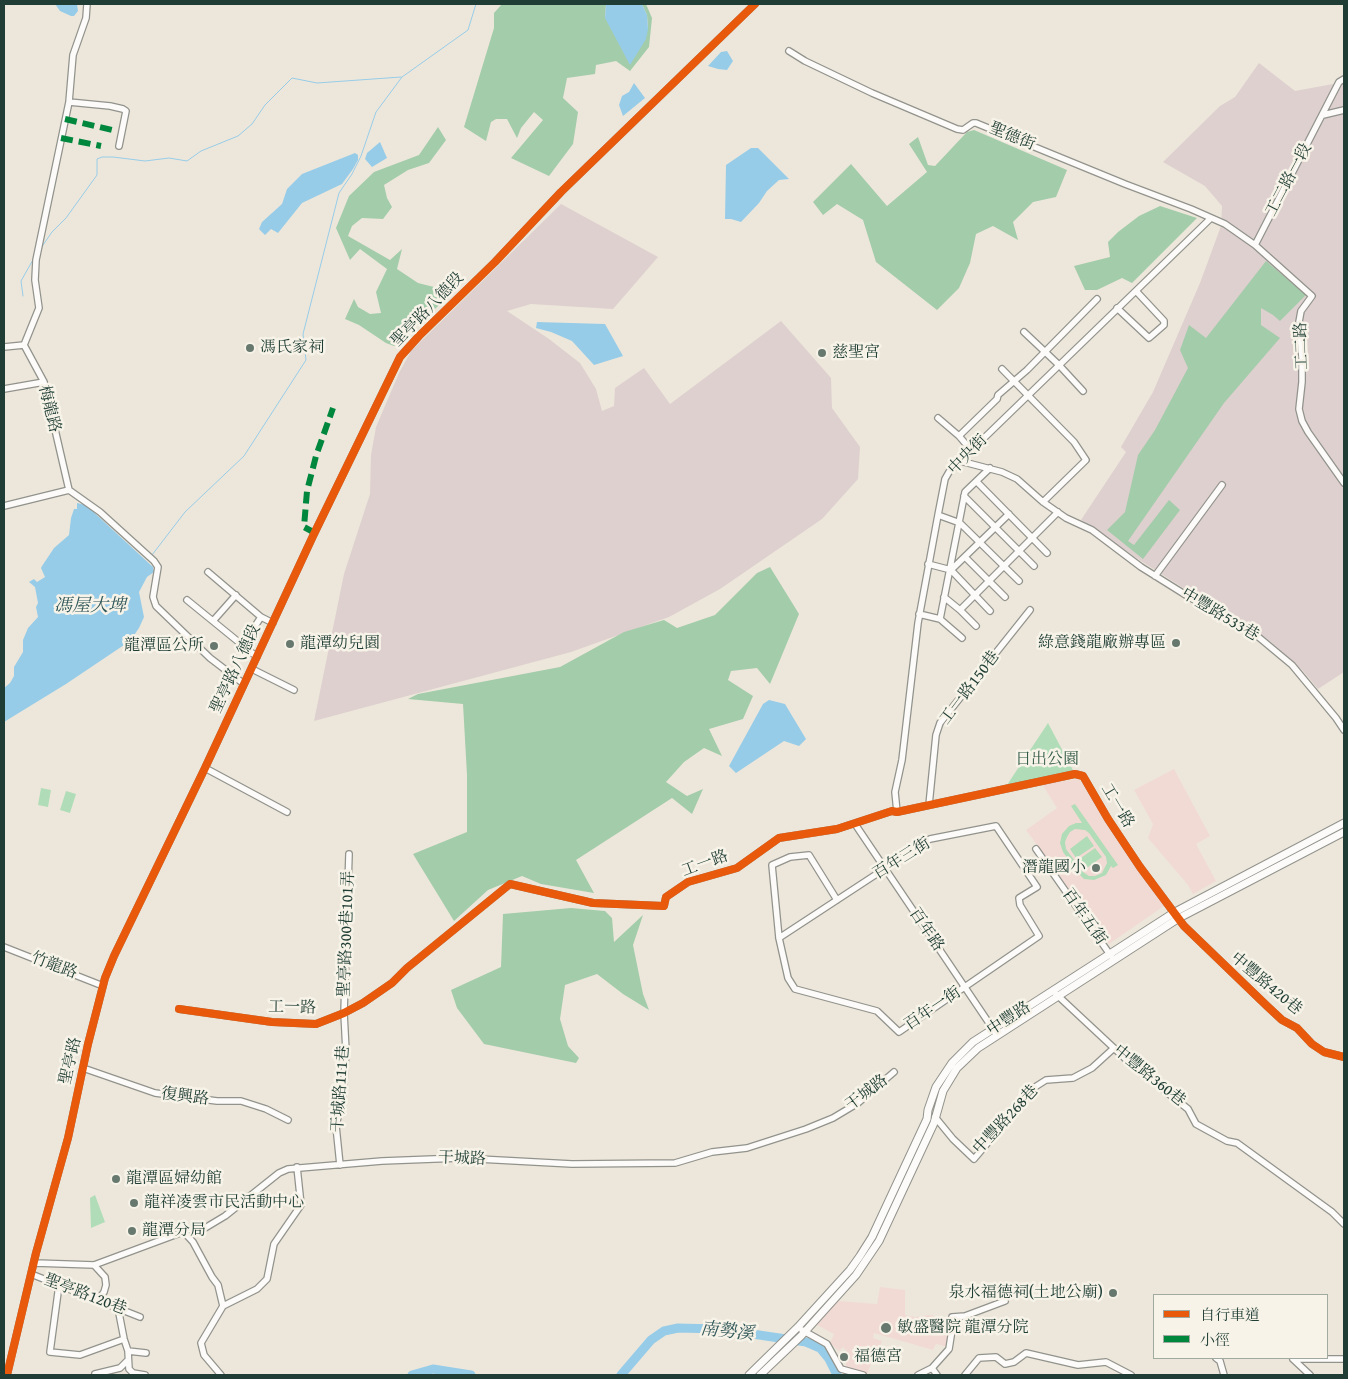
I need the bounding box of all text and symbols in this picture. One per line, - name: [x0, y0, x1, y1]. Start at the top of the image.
- street label: 聖德街: [986, 119, 1038, 155]
- street label: 工二路一段: [1262, 140, 1316, 220]
- street label: 聖亭路八德段: [388, 269, 468, 351]
- street label: 工二路: [1292, 322, 1312, 370]
- place label: 馮氏家祠: [260, 338, 324, 358]
- marker: 馮氏家祠: [244, 342, 256, 354]
- place label: 慈聖宮: [832, 343, 880, 363]
- marker: 慈聖宮: [816, 347, 828, 359]
- street label: 梅龍路: [34, 383, 64, 435]
- street label: 中央街: [944, 431, 992, 479]
- street label: 中豐路533巷: [1178, 584, 1262, 646]
- water label: 馮屋大埤: [54, 595, 126, 617]
- street label: 聖亭路八德段: [207, 621, 265, 717]
- place label: 綠意錢龍廠辦專區: [1038, 633, 1166, 653]
- place label: 龍潭幼兒園: [300, 634, 380, 654]
- place label: 龍潭區公所: [124, 636, 204, 656]
- marker: 綠意錢龍廠辦專區: [1170, 637, 1182, 649]
- marker: 龍潭幼兒園: [284, 638, 296, 650]
- marker: 龍潭區公所: [208, 640, 220, 652]
- street label: 工一路150巷: [936, 647, 1004, 729]
- park label: 日出公園: [1015, 750, 1079, 770]
- street label: 工一路: [1096, 780, 1138, 832]
- street label: 百年三街: [870, 834, 934, 884]
- street label: 工一路: [679, 847, 731, 881]
- place label: 潛龍國小: [1022, 858, 1086, 878]
- marker: 潛龍國小: [1090, 862, 1102, 874]
- street label: 聖亭路300巷101弄: [335, 871, 359, 997]
- street label: 百年五街: [1058, 885, 1110, 949]
- street label: 百年路: [905, 905, 947, 955]
- street label: 竹龍路: [28, 948, 80, 984]
- street label: 中豐路420巷: [1226, 949, 1306, 1019]
- street label: 百年一街: [901, 983, 965, 1035]
- street label: 工一路: [268, 998, 316, 1018]
- street label: 中豐路: [984, 998, 1034, 1040]
- street label: 聖亭路: [56, 1035, 86, 1087]
- street label: 中豐路360巷: [1109, 1041, 1189, 1111]
- street label: 干城路111巷: [328, 1045, 354, 1133]
- street label: 干城路: [842, 1071, 892, 1115]
- street label: 中豐路268巷: [969, 1082, 1043, 1158]
- street label: 復興路: [160, 1085, 210, 1109]
- street label: 干城路: [438, 1149, 486, 1169]
- place label: 龍潭區婦幼館: [126, 1169, 222, 1189]
- marker: 龍潭區婦幼館: [110, 1173, 122, 1185]
- place label: 龍祥凌雲市民活動中心: [144, 1193, 304, 1213]
- marker: 龍祥凌雲市民活動中心: [128, 1197, 140, 1209]
- place label: 龍潭分局: [142, 1221, 206, 1241]
- marker: 龍潭分局: [126, 1225, 138, 1237]
- street label: 聖亭路120巷: [41, 1270, 129, 1320]
- place label: 泉水福德祠(土地公廟): [949, 1283, 1103, 1303]
- marker: 泉水福德祠(土地公廟): [1107, 1287, 1119, 1299]
- legend: [1153, 1294, 1328, 1359]
- text: 自行車道: [1200, 1304, 1260, 1325]
- water label: 南勢溪: [699, 1318, 755, 1346]
- place label: 敏盛醫院 龍潭分院: [897, 1318, 1029, 1338]
- marker: 敏盛醫院 龍潭分院: [879, 1321, 893, 1335]
- text: 小徑: [1200, 1329, 1230, 1350]
- place label: 福德宮: [854, 1347, 902, 1367]
- marker: 福德宮: [838, 1351, 850, 1363]

